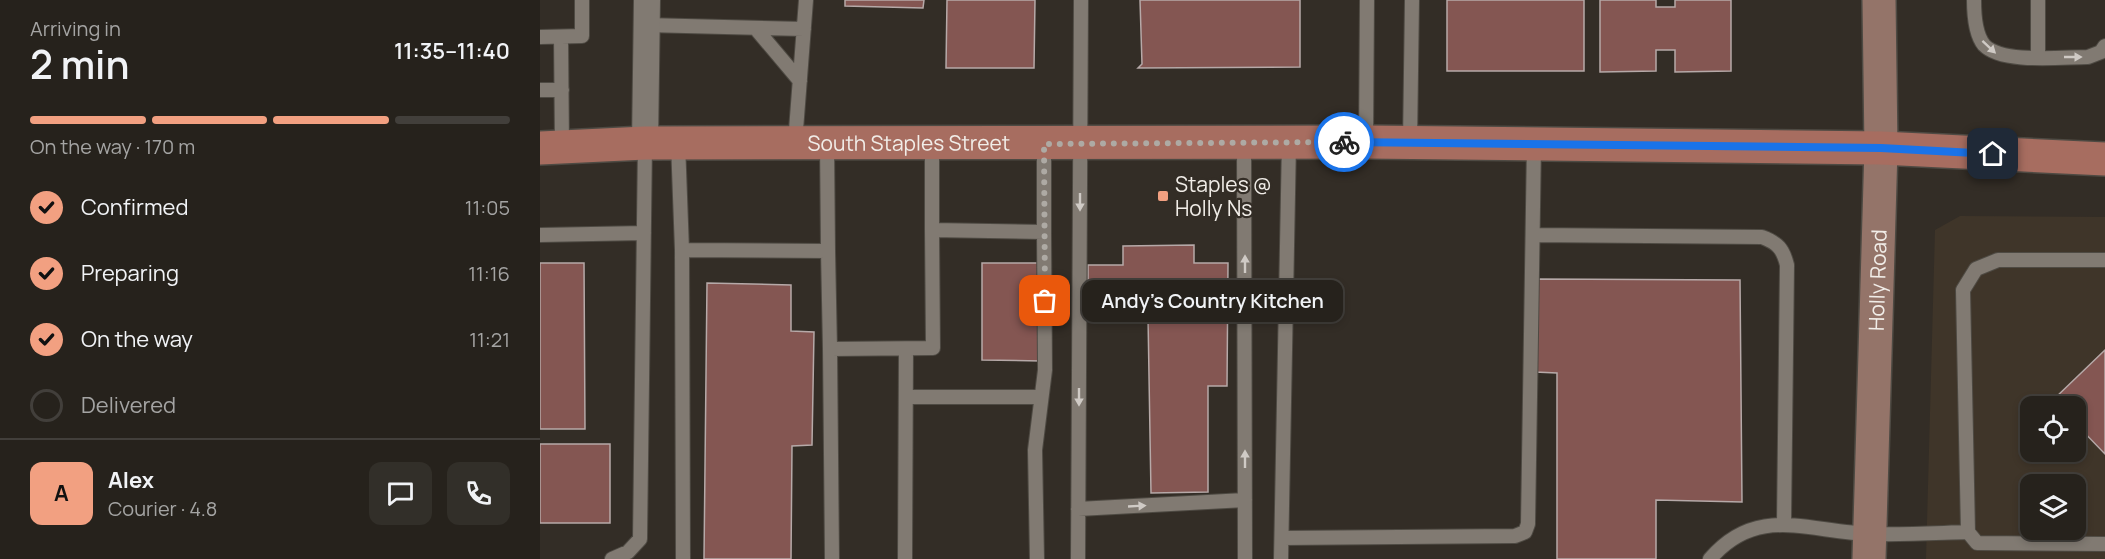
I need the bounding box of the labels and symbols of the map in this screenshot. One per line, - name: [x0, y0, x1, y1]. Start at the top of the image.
- one-way arrow: [1982, 40, 1997, 54]
- one-way arrow: [2064, 52, 2083, 62]
- courier: [1314, 112, 1374, 172]
- street label: South Staples Street: [808, 128, 1010, 157]
- pin: [1967, 128, 2018, 179]
- place label: Staples @ Holly Ns: [1175, 170, 1272, 222]
- marker: Staples @ Holly Ns: [1156, 189, 1170, 203]
- one-way arrow: [1075, 193, 1085, 212]
- street label: Holly Road: [1862, 229, 1893, 331]
- one-way arrow: [1240, 254, 1250, 273]
- pin: [1019, 275, 1070, 326]
- callout: Andy's Country Kitchen: [1081, 280, 1342, 322]
- one-way arrow: [1074, 388, 1084, 407]
- one-way arrow: [1240, 449, 1250, 468]
- one-way arrow: [1127, 501, 1146, 511]

